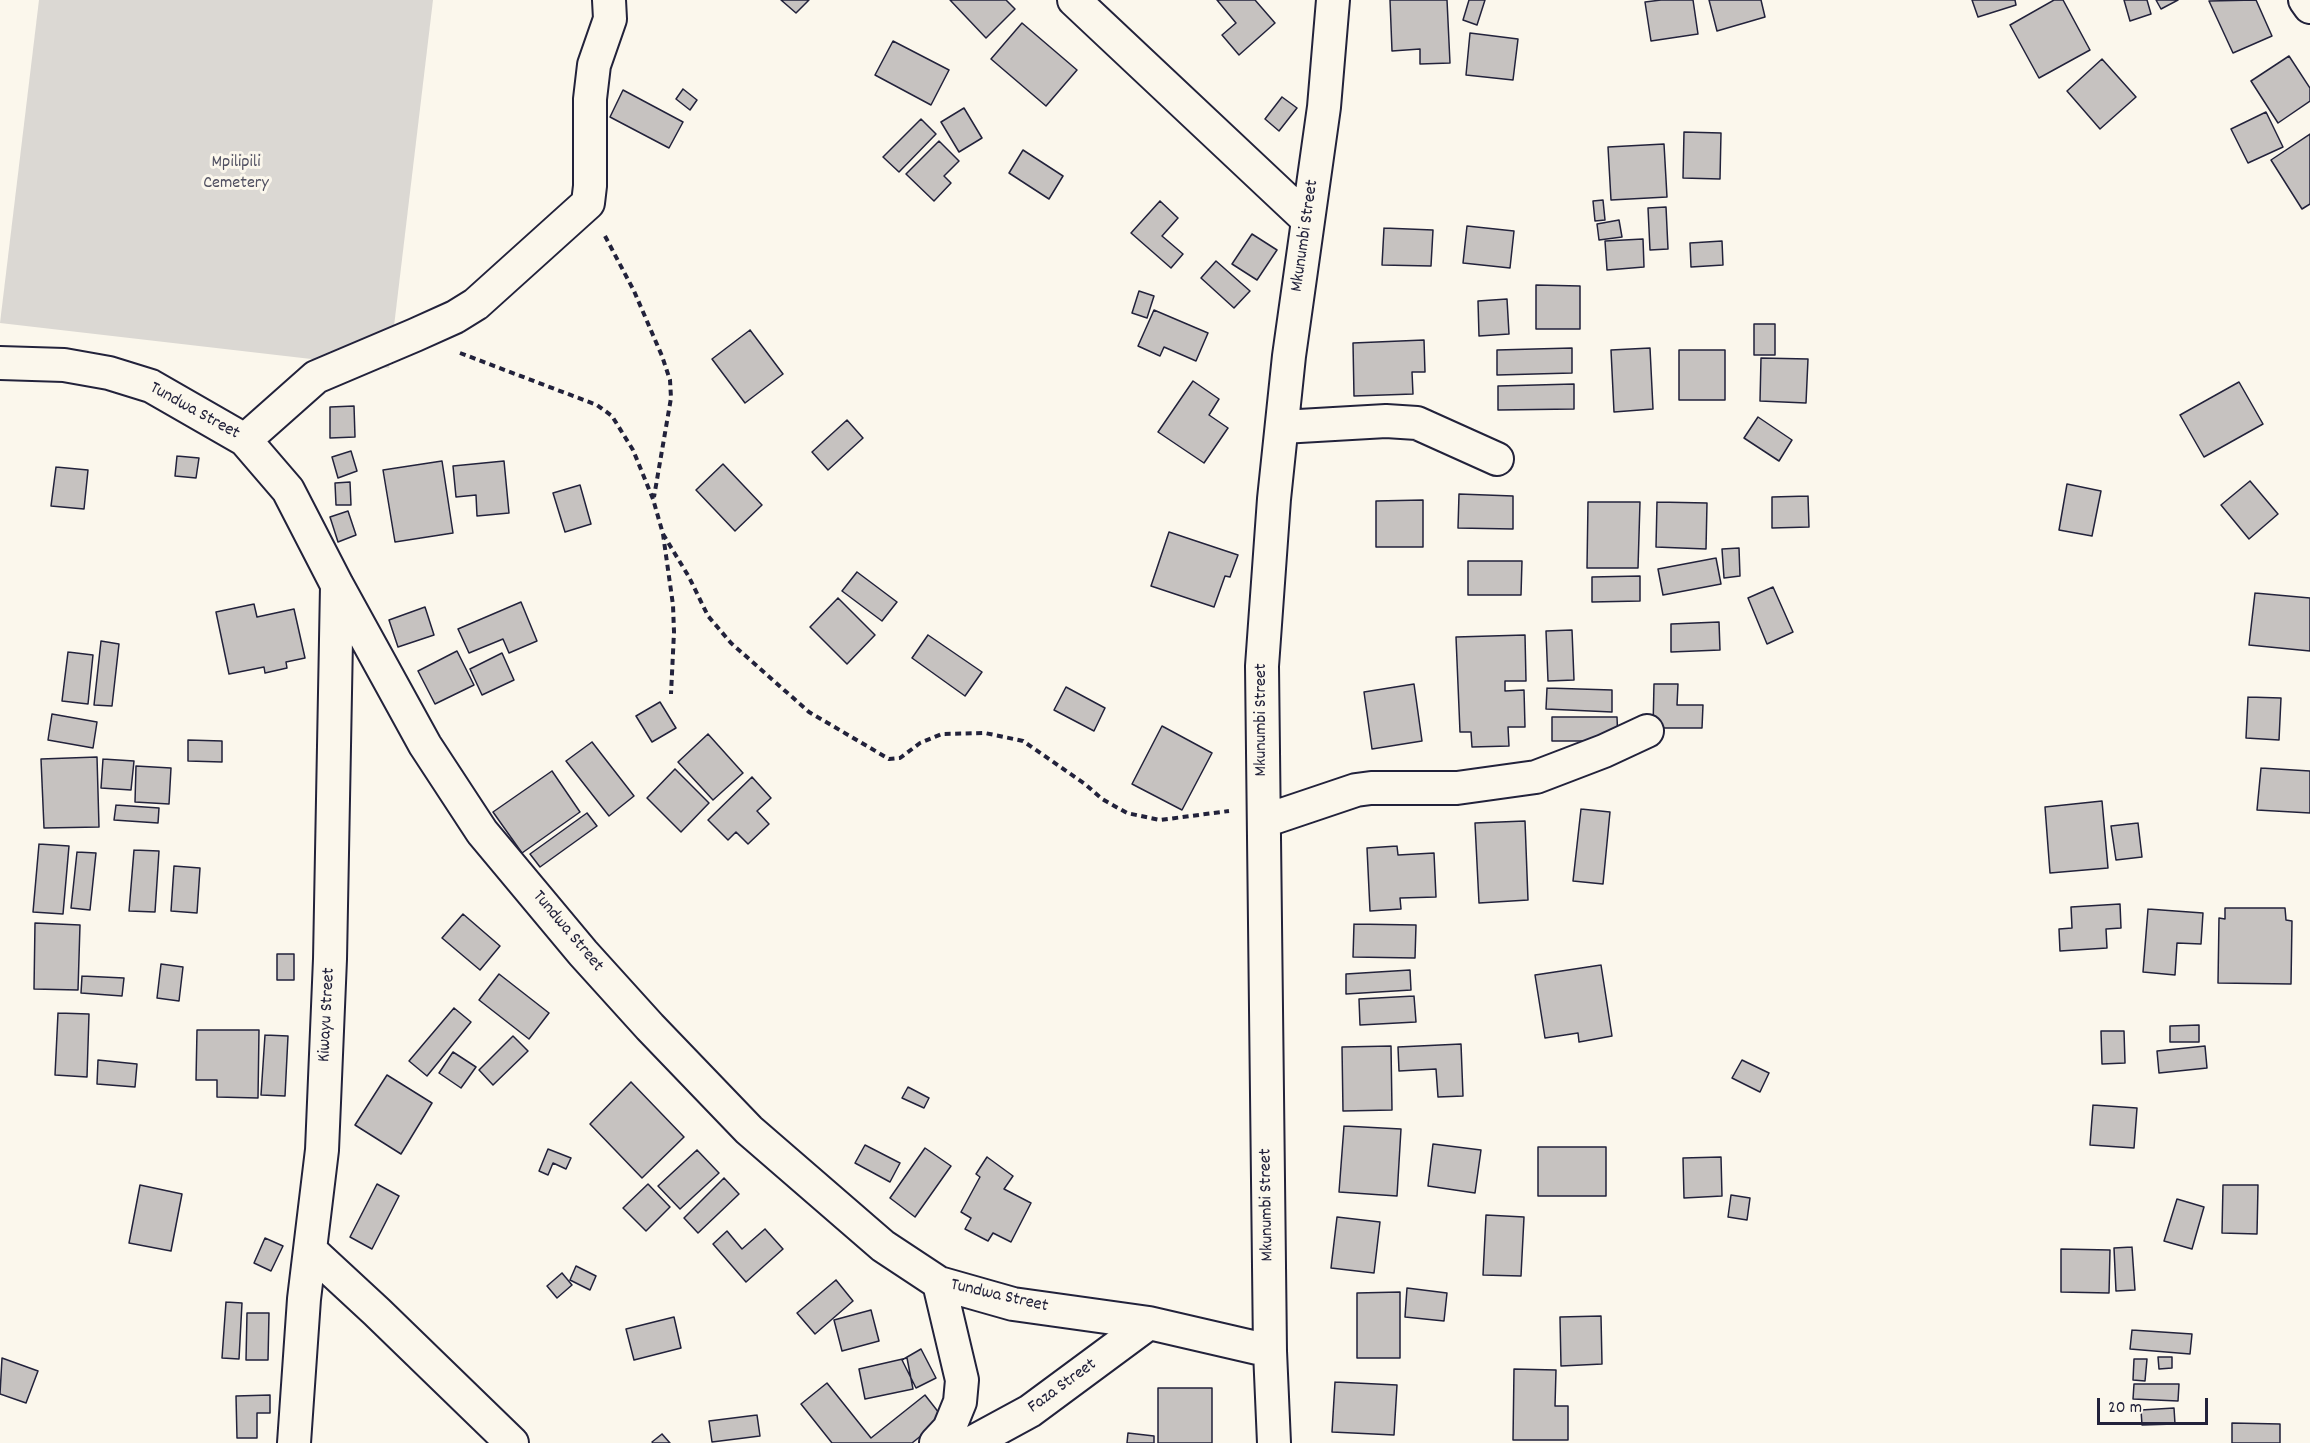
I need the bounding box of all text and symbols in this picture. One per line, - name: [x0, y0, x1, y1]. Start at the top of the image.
- park label: Mpilipili Cemetery: [203, 153, 269, 195]
- street label: Mkunumbi Street: [1287, 179, 1325, 293]
- street label: Tundwa Street: [145, 378, 243, 446]
- street label: Mkunumbi Street: [1252, 663, 1274, 777]
- street label: Tundwa Street: [527, 887, 607, 977]
- street label: Kiwayu Street: [315, 967, 341, 1063]
- street label: Mkunumbi Street: [1256, 1148, 1280, 1262]
- street label: Tundwa Street: [948, 1275, 1050, 1319]
- street label: Faza Street: [1024, 1355, 1102, 1419]
- scale bar: [2100, 1386, 2211, 1424]
- text: 20 m: [2108, 1396, 2142, 1421]

